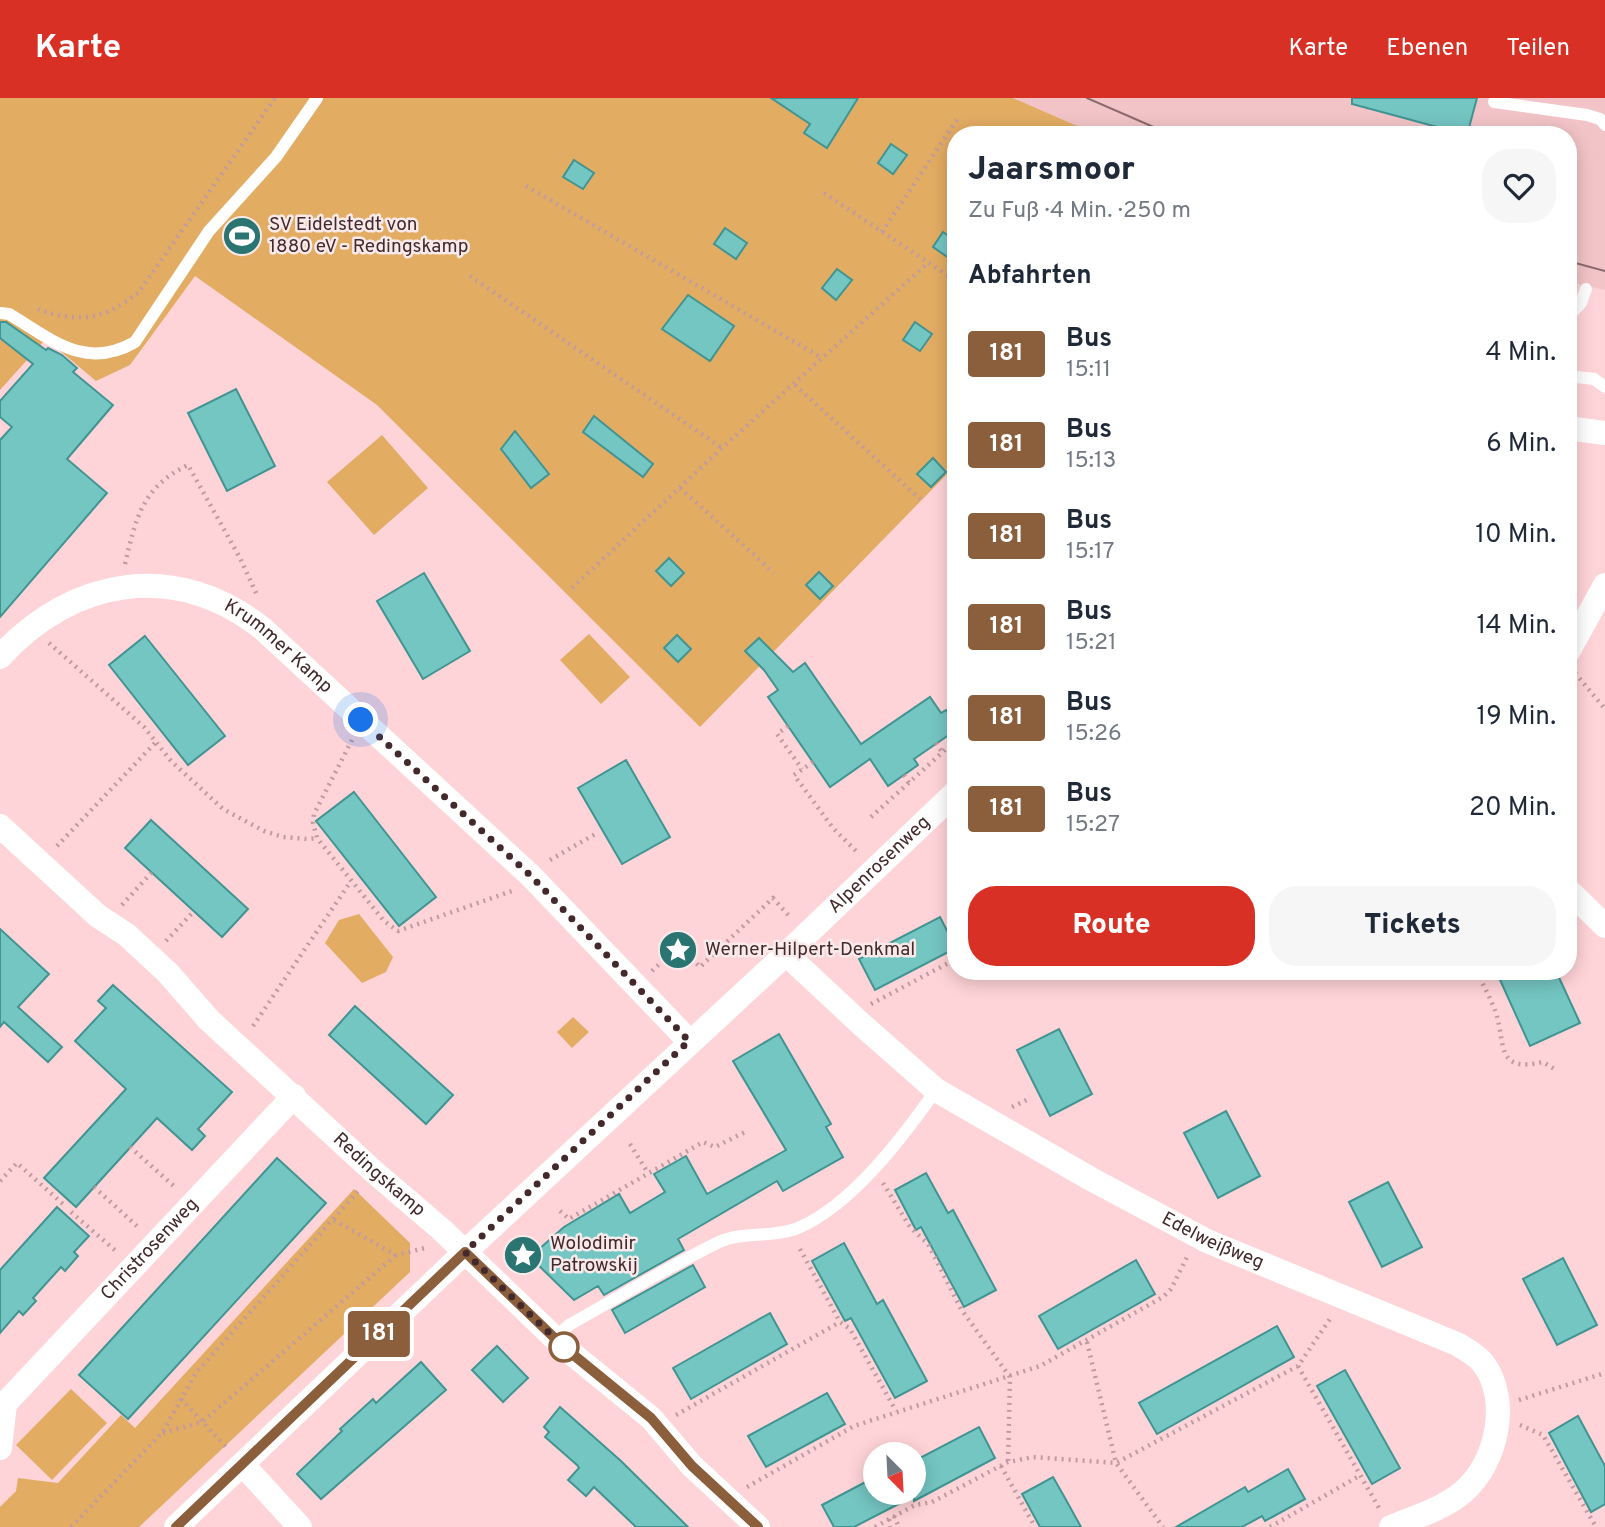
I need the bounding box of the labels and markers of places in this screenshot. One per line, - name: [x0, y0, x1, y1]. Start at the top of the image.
- place label: SV Eidelstedt von 1880 eV - Redingskamp: [269, 213, 468, 259]
- sports icon: SV Eidelstedt von 1880 eV - Redingskamp: [221, 215, 263, 257]
- place icon: Werner-Hilpert-Denkmal: [657, 929, 699, 971]
- place label: Werner-Hilpert-Denkmal: [705, 938, 915, 962]
- place label: Wolodimir Patrowskij: [550, 1232, 638, 1278]
- place icon: Wolodimir Patrowskij: [502, 1234, 544, 1276]
- unlabelled marker: [549, 1332, 579, 1362]

